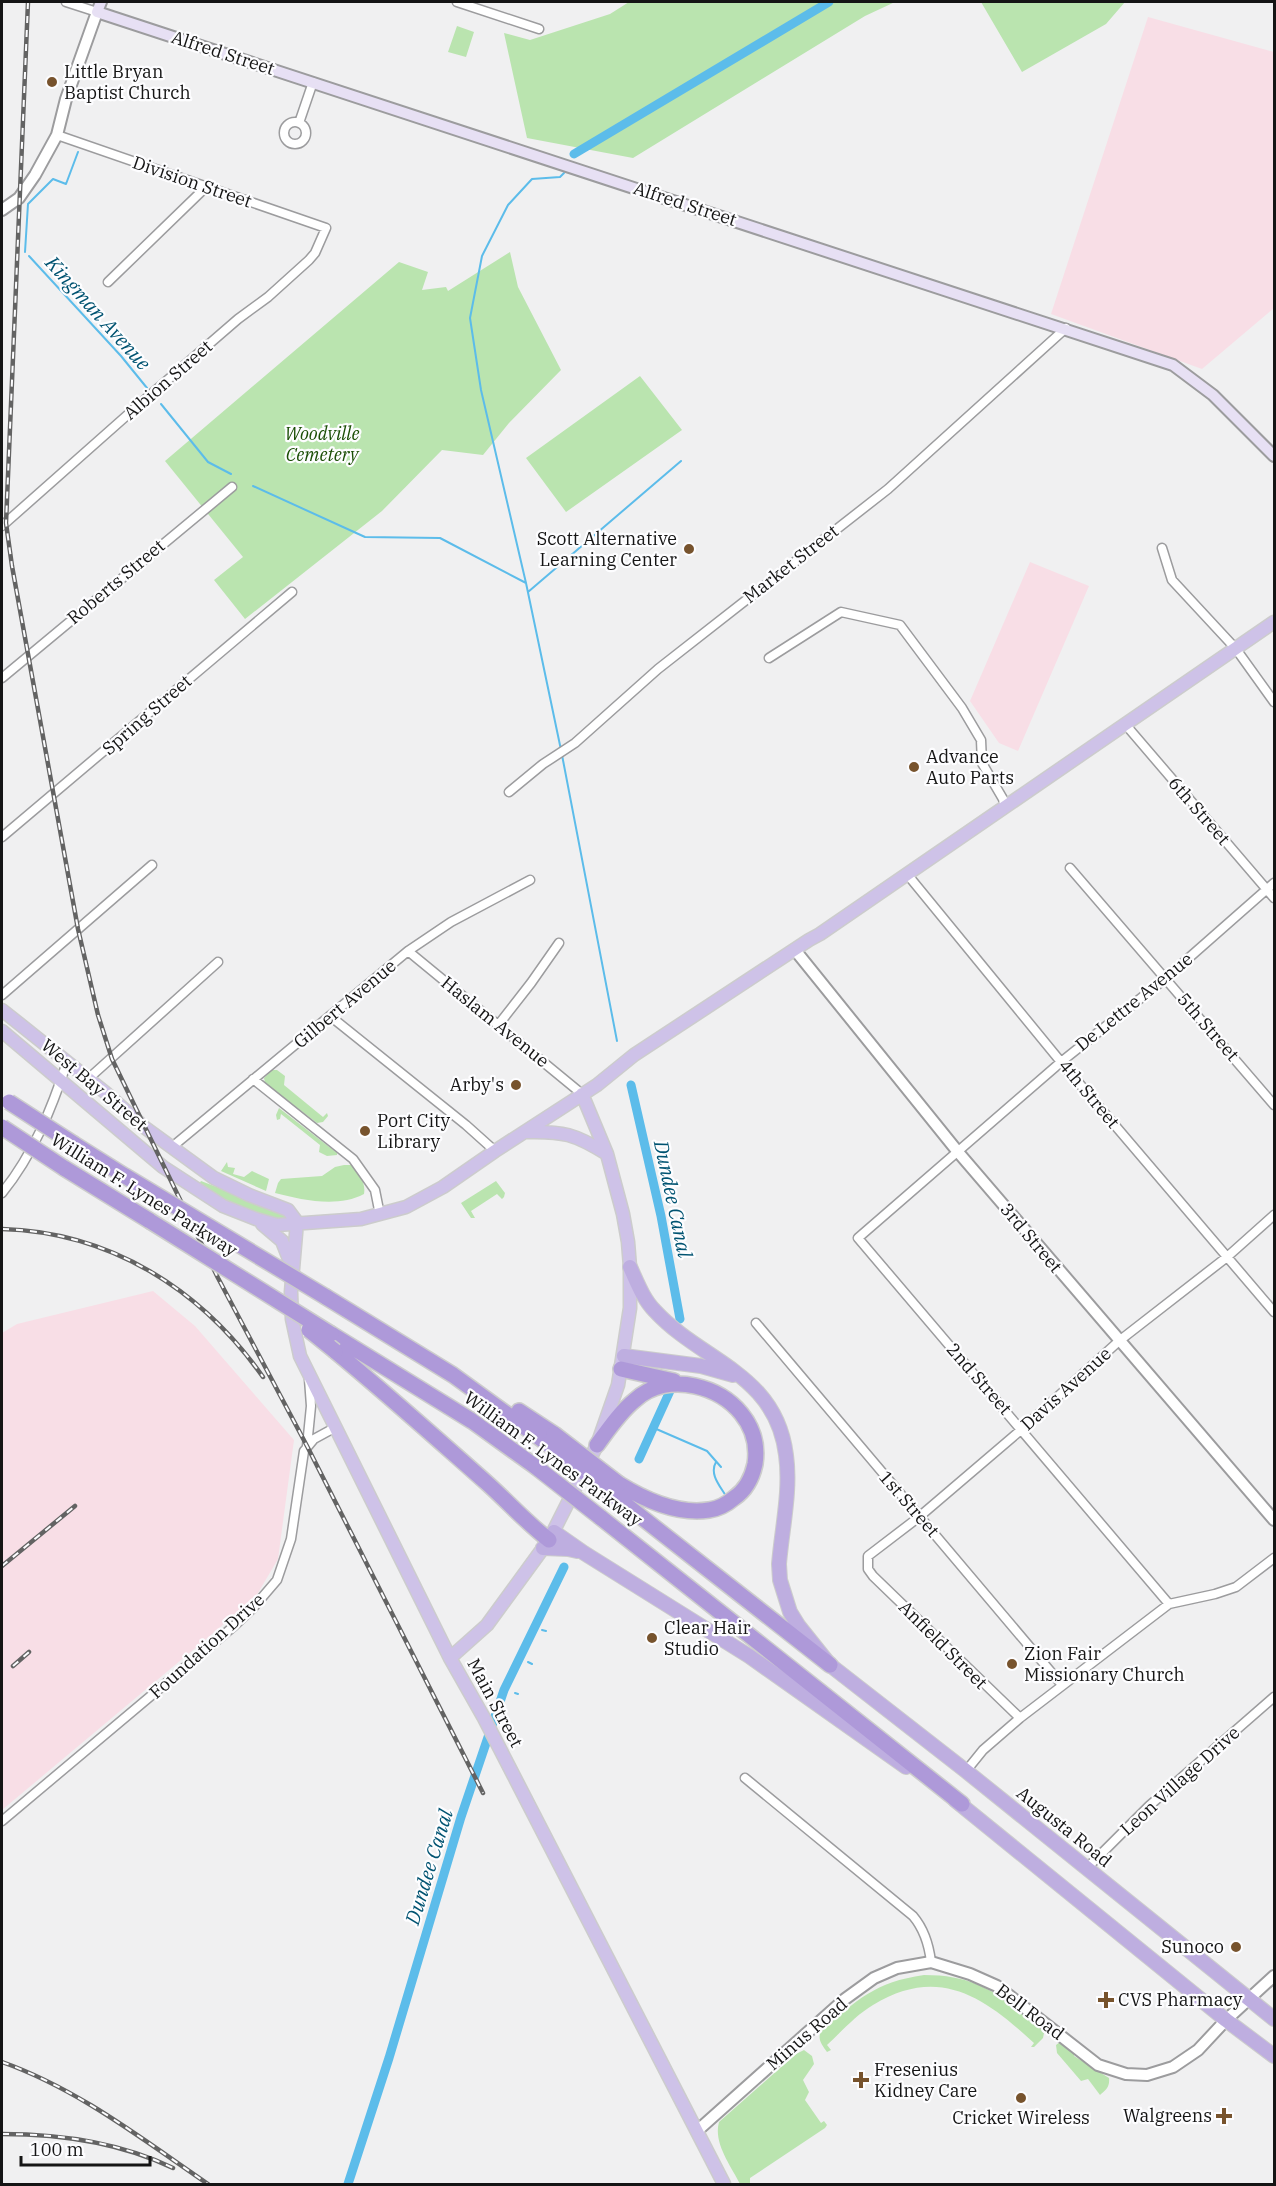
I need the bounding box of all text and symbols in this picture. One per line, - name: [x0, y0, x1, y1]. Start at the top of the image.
- street label: Alfred Street: [169, 25, 278, 80]
- place label: Little Bryan Baptist Church: [64, 60, 191, 104]
- marker: Little Bryan Baptist Church: [45, 75, 59, 89]
- street label: Division Street: [130, 150, 255, 213]
- street label: Alfred Street: [631, 176, 740, 231]
- water label: Kingman Avenue: [39, 249, 157, 376]
- street label: Albion Street: [118, 335, 217, 425]
- park label: Woodville Cemetery: [285, 422, 360, 466]
- street label: Market Street: [739, 519, 843, 608]
- place label: Scott Alternative Learning Center: [537, 527, 677, 571]
- street label: Roberts Street: [62, 534, 169, 629]
- marker: Scott Alternative Learning Center: [682, 542, 696, 556]
- street label: Spring Street: [97, 669, 196, 760]
- place label: Advance Auto Parts: [926, 745, 1014, 789]
- marker: Advance Auto Parts: [907, 760, 921, 774]
- street label: 6th Street: [1163, 772, 1235, 850]
- street label: De Lettre Avenue: [1070, 947, 1197, 1056]
- street label: Gilbert Avenue: [289, 954, 401, 1053]
- street label: Haslam Avenue: [437, 971, 554, 1072]
- street label: 5th Street: [1172, 988, 1244, 1066]
- street label: West Bay Street: [37, 1034, 152, 1136]
- street label: 4th Street: [1054, 1054, 1125, 1133]
- place label: Arby's: [450, 1073, 504, 1096]
- marker: Arby's: [509, 1078, 523, 1092]
- place label: Port City Library: [377, 1109, 450, 1153]
- marker: Port City Library: [358, 1124, 372, 1138]
- street label: William F. Lynes Parkway: [47, 1128, 242, 1262]
- water label: Dundee Canal: [648, 1137, 699, 1260]
- street label: 3rd Street: [995, 1198, 1067, 1277]
- street label: 2nd Street: [942, 1338, 1017, 1419]
- street label: Davis Avenue: [1016, 1342, 1116, 1435]
- street label: William F. Lynes Parkway: [459, 1386, 647, 1531]
- street label: 1st Street: [874, 1466, 944, 1542]
- street label: Foundation Drive: [144, 1588, 269, 1703]
- street label: Anfield Street: [894, 1596, 992, 1694]
- place label: Clear Hair Studio: [664, 1616, 751, 1660]
- marker: Clear Hair Studio: [645, 1631, 659, 1645]
- place label: Zion Fair Missionary Church: [1024, 1642, 1185, 1686]
- street label: Main Street: [462, 1654, 528, 1751]
- marker: Zion Fair Missionary Church: [1005, 1657, 1019, 1671]
- street label: Leon Village Drive: [1115, 1721, 1244, 1840]
- street label: Augusta Road: [1012, 1781, 1117, 1872]
- water label: Dundee Canal: [398, 1806, 459, 1929]
- place label: Sunoco: [1161, 1935, 1224, 1958]
- marker: Sunoco: [1229, 1940, 1243, 1954]
- street label: Bell Road: [992, 1978, 1069, 2045]
- place label: CVS Pharmacy: [1118, 1988, 1243, 2011]
- street label: Minus Road: [761, 1992, 852, 2075]
- marker: CVS Pharmacy: [1099, 1993, 1113, 2007]
- place label: Fresenius Kidney Care: [874, 2058, 977, 2102]
- marker: Fresenius Kidney Care: [852, 2071, 870, 2089]
- marker: Cricket Wireless: [1014, 2091, 1028, 2105]
- place label: Walgreens: [1123, 2104, 1212, 2127]
- place label: Cricket Wireless: [952, 2106, 1090, 2129]
- marker: Walgreens: [1217, 2109, 1231, 2123]
- scale bar: [21, 2129, 150, 2167]
- text: 100 m: [30, 2138, 84, 2161]

